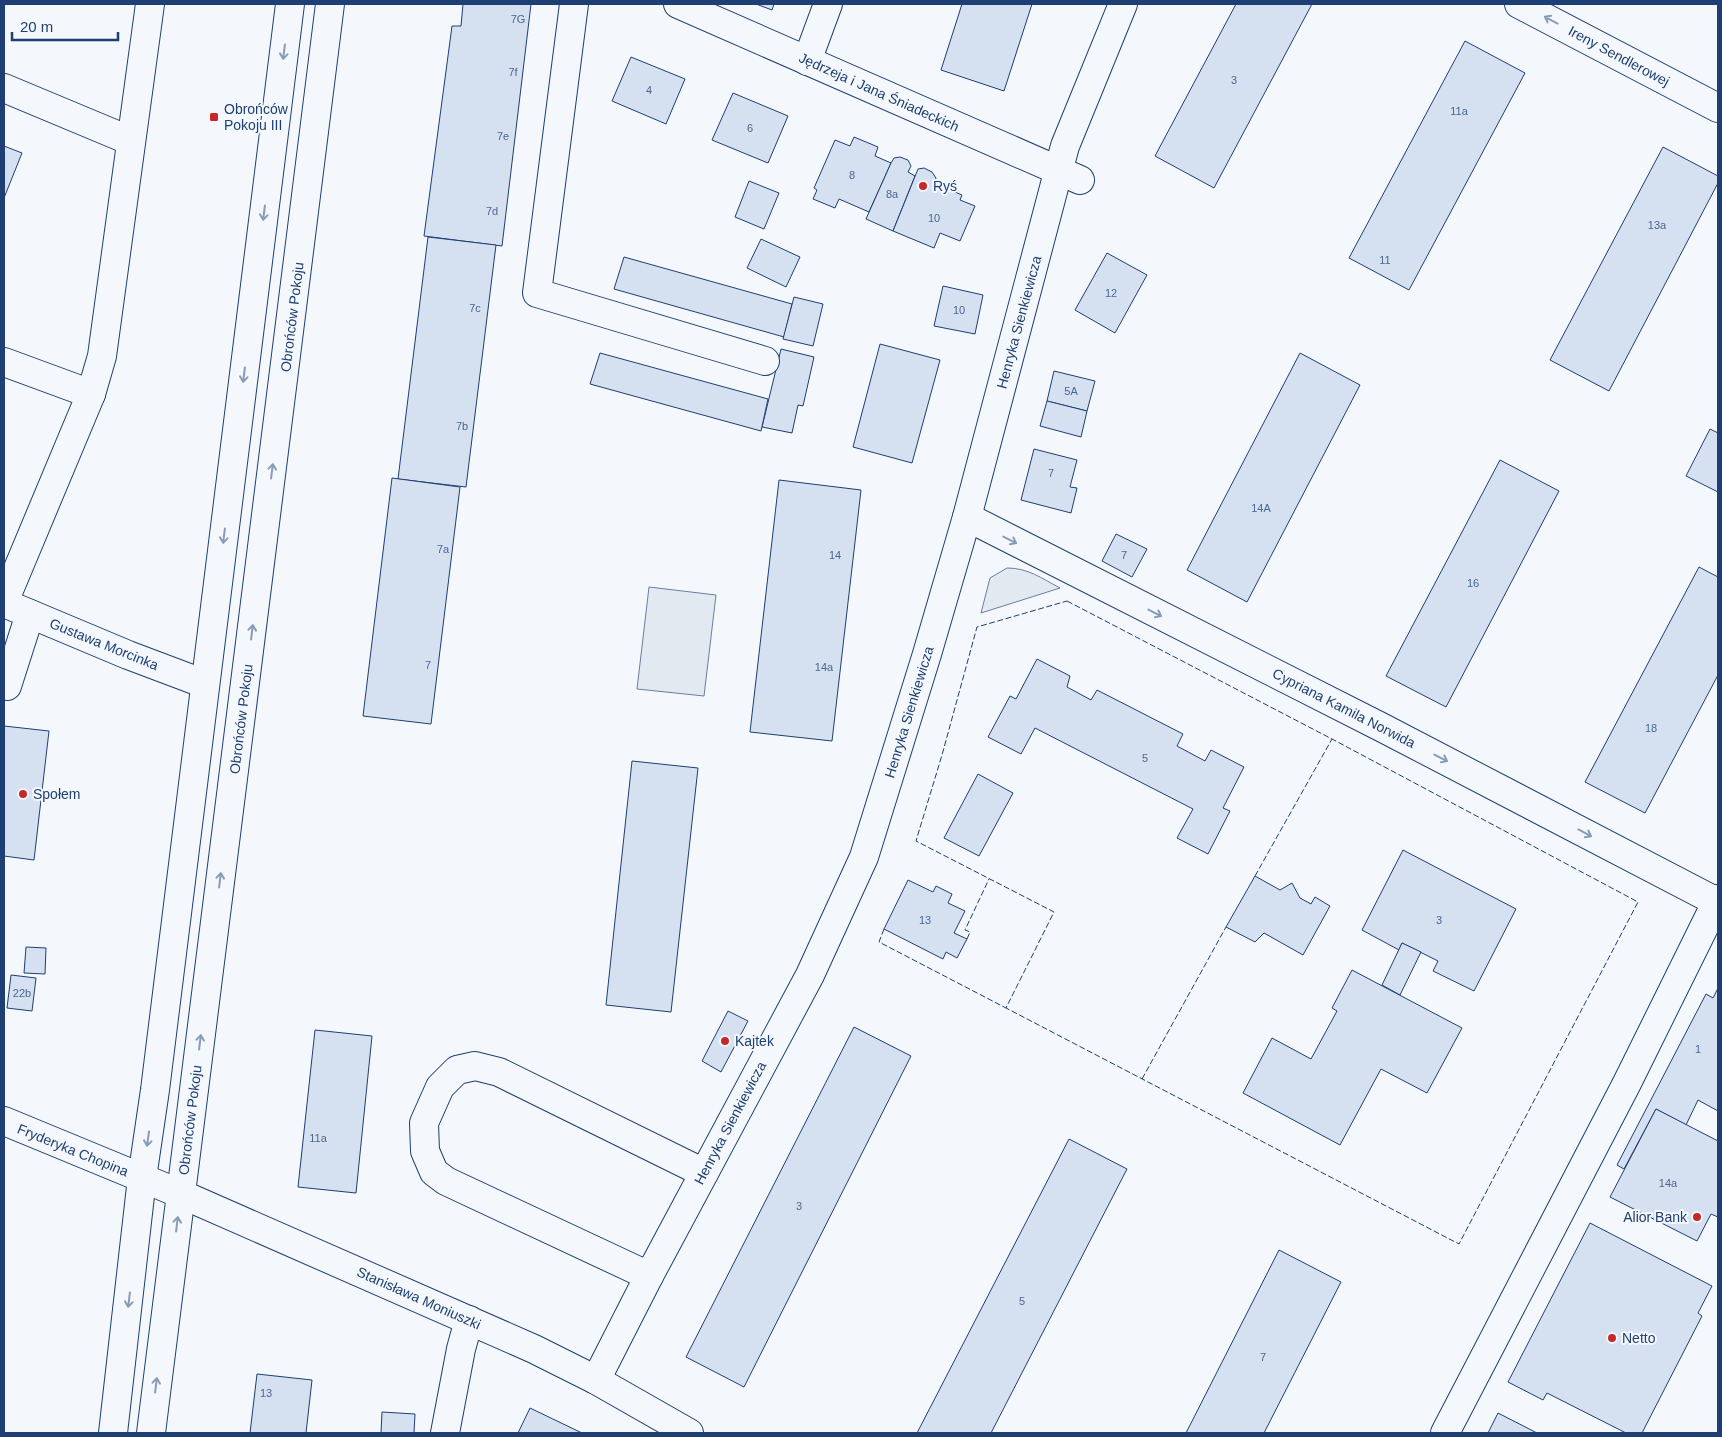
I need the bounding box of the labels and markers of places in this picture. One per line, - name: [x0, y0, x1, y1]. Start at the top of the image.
- place label: Obrońców Pokoju III: [224, 101, 289, 133]
- marker: Obrońców Pokoju III: [208, 111, 220, 123]
- place label: Ryś: [933, 178, 957, 194]
- marker: Ryś: [917, 180, 929, 192]
- place label: Społem: [33, 786, 80, 802]
- marker: Społem: [17, 788, 29, 800]
- place label: Kajtek: [735, 1033, 775, 1049]
- marker: Kajtek: [719, 1035, 731, 1047]
- place label: Alior Bank: [1623, 1209, 1688, 1225]
- marker: Alior Bank: [1691, 1211, 1703, 1223]
- place label: Netto: [1622, 1330, 1656, 1346]
- marker: Netto: [1606, 1332, 1618, 1344]

